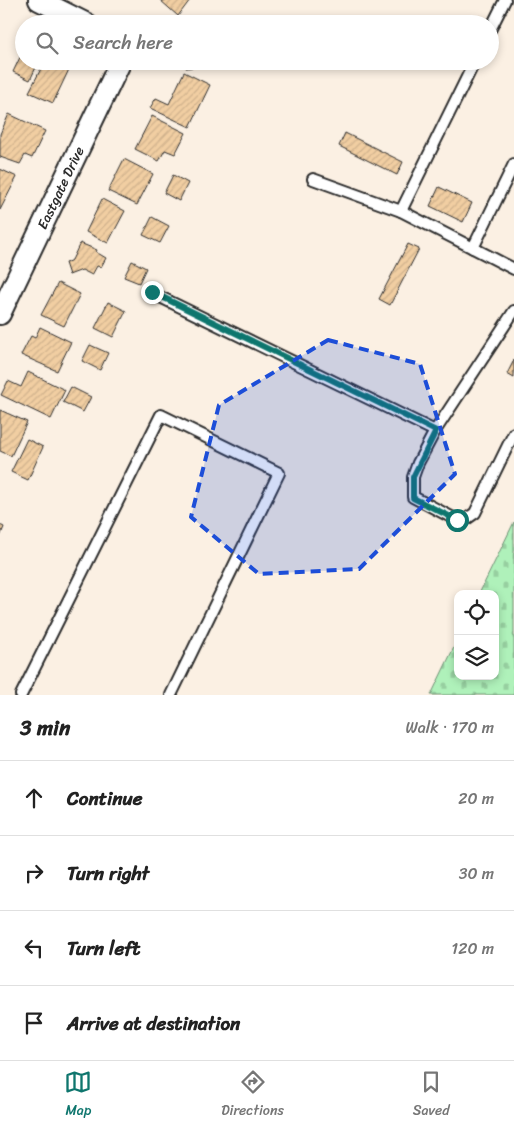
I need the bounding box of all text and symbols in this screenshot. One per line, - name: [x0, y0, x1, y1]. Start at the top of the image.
- search box: [15, 15, 499, 70]
- text: Search here: [73, 26, 173, 59]
- icon: search: [33, 29, 61, 57]
- street label: Eastgate Drive: [30, 142, 91, 234]
- route end: [141, 281, 164, 304]
- route start: [446, 509, 469, 532]
- map controls: [454, 590, 499, 680]
- button: locate: [454, 590, 499, 635]
- button: layers: [454, 635, 499, 680]
- text: 3 min: [20, 709, 70, 747]
- text: Walk · 170 m: [405, 713, 494, 742]
- text: Continue: [67, 782, 143, 815]
- icon: ahead: [20, 784, 48, 812]
- text: 20 m: [458, 784, 494, 813]
- text: Turn right: [67, 857, 149, 890]
- icon: right: [20, 859, 48, 887]
- text: 30 m: [459, 859, 494, 888]
- text: Turn left: [67, 932, 140, 965]
- icon: left: [20, 934, 48, 962]
- text: 120 m: [451, 934, 494, 963]
- text: Arrive at destination: [67, 1007, 240, 1040]
- icon: arrive: [20, 1009, 48, 1037]
- tab: Map: [64, 1068, 92, 1123]
- tab: Directions: [221, 1068, 284, 1123]
- tab: Saved: [413, 1068, 450, 1123]

